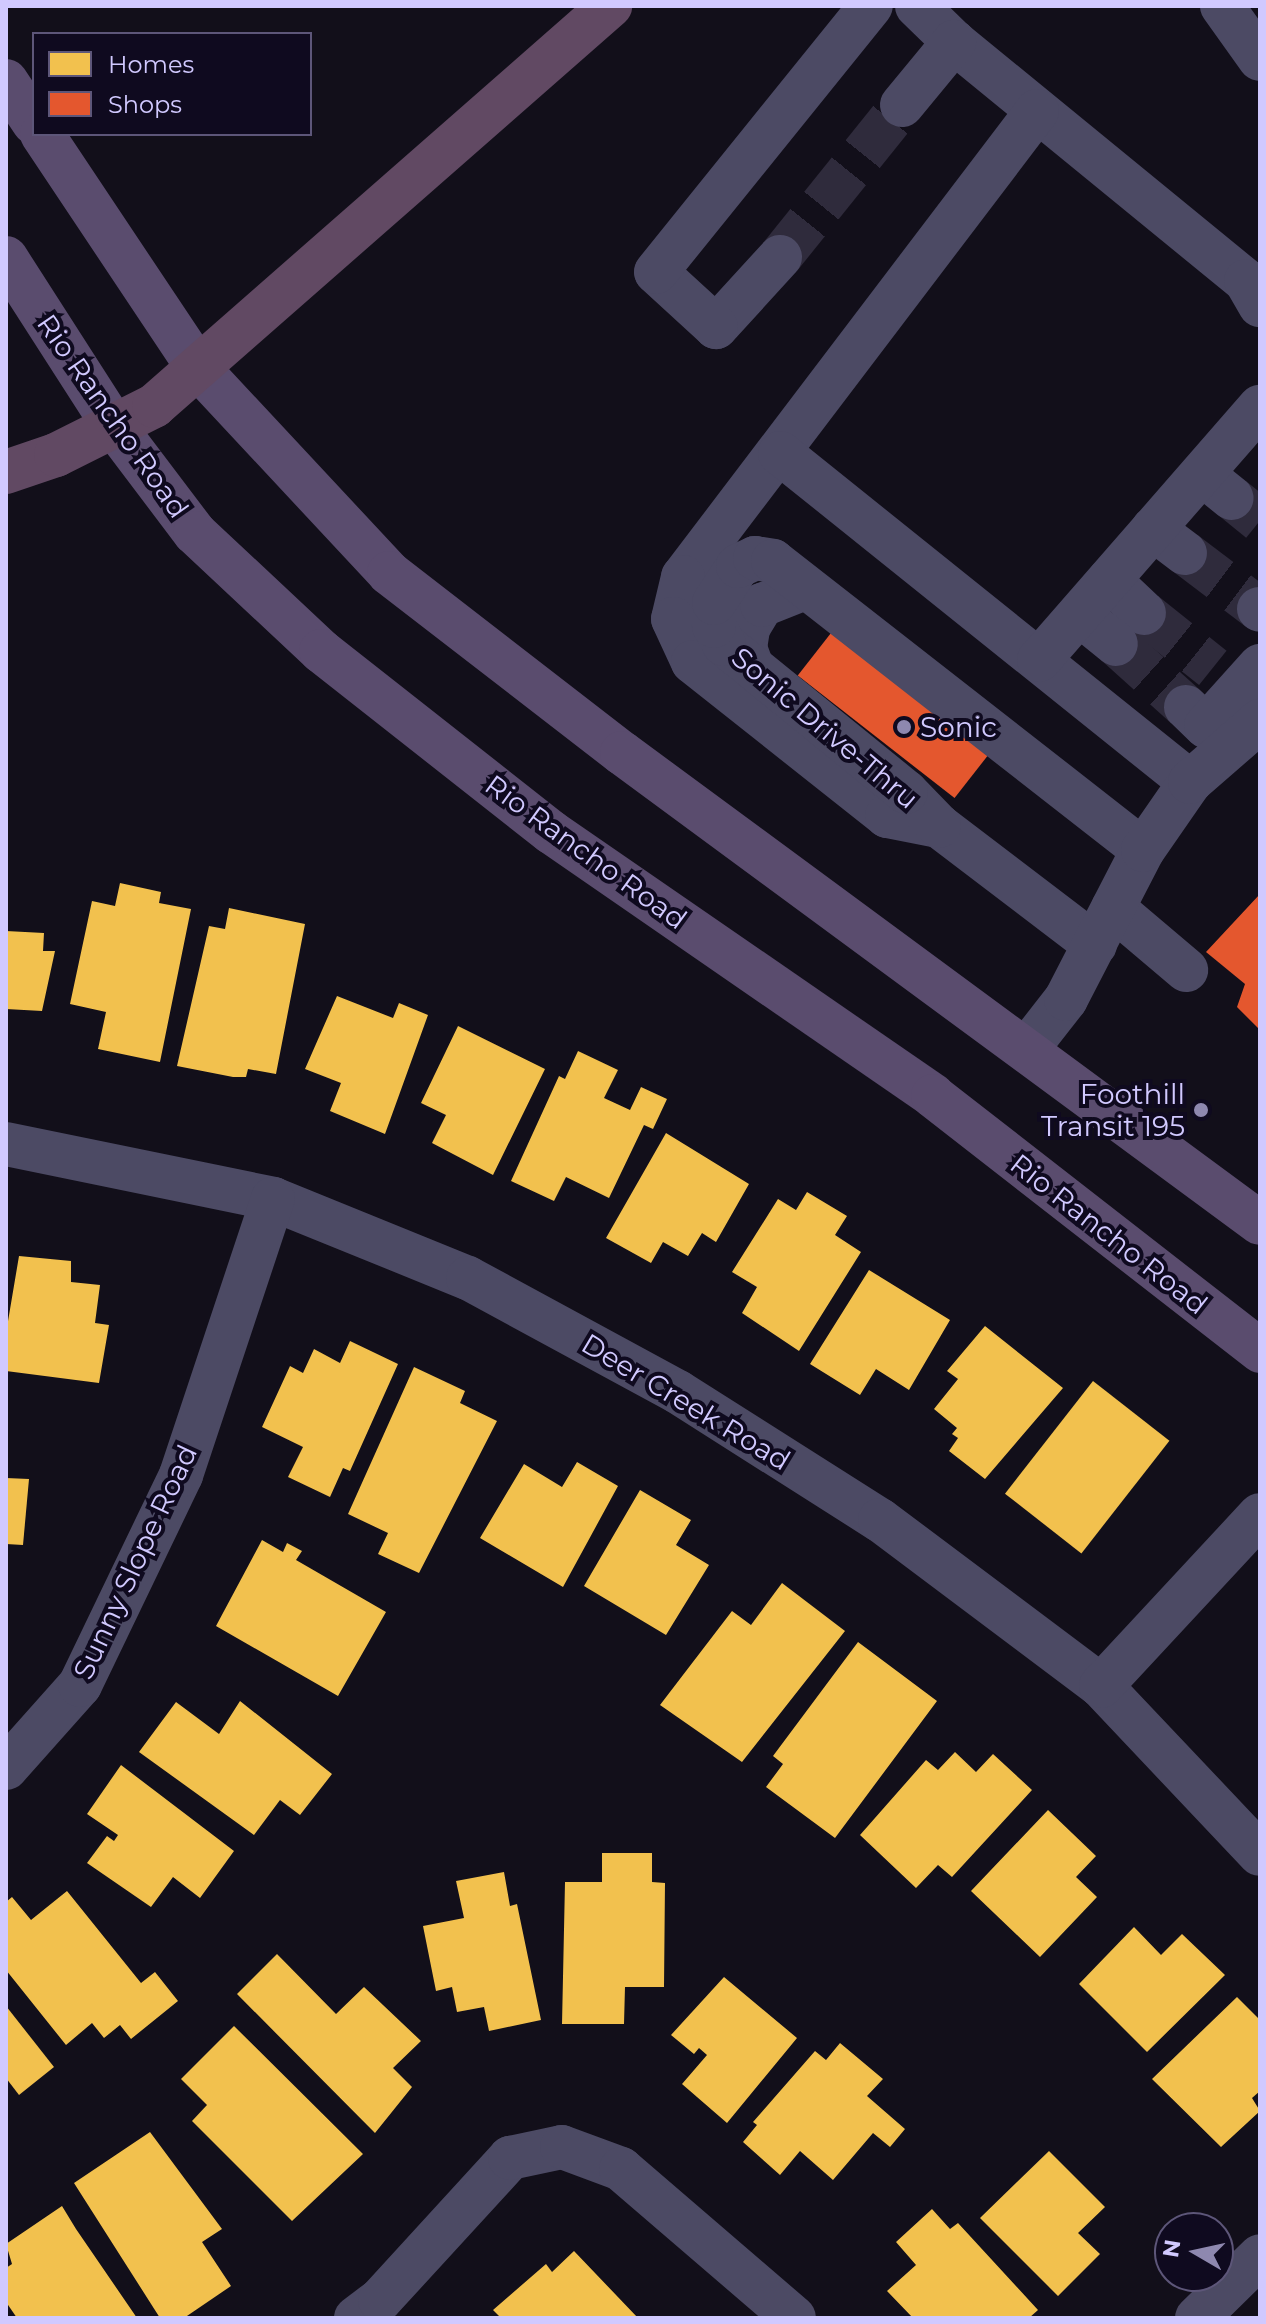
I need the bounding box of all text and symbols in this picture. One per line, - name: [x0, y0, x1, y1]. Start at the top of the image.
- legend: [32, 32, 312, 136]
- text: Homes: [108, 50, 194, 79]
- text: Shops: [108, 90, 182, 119]
- street label: Rio Rancho Road: [30, 308, 196, 524]
- street label: Sonic Drive-Thru: [725, 640, 925, 816]
- place label: Sonic: [920, 710, 997, 744]
- marker: Sonic: [895, 718, 913, 736]
- street label: Rio Rancho Road: [479, 768, 693, 936]
- place label: Foothill Transit 195: [1041, 1077, 1185, 1143]
- marker: Foothill Transit 195: [1192, 1101, 1210, 1119]
- street label: Rio Rancho Road: [1004, 1147, 1214, 1321]
- street label: Deer Creek Road: [576, 1326, 796, 1478]
- street label: Sunny Slope Road: [66, 1440, 204, 1684]
- north arrow: [1154, 2212, 1234, 2292]
- text: N: [1157, 2238, 1187, 2259]

